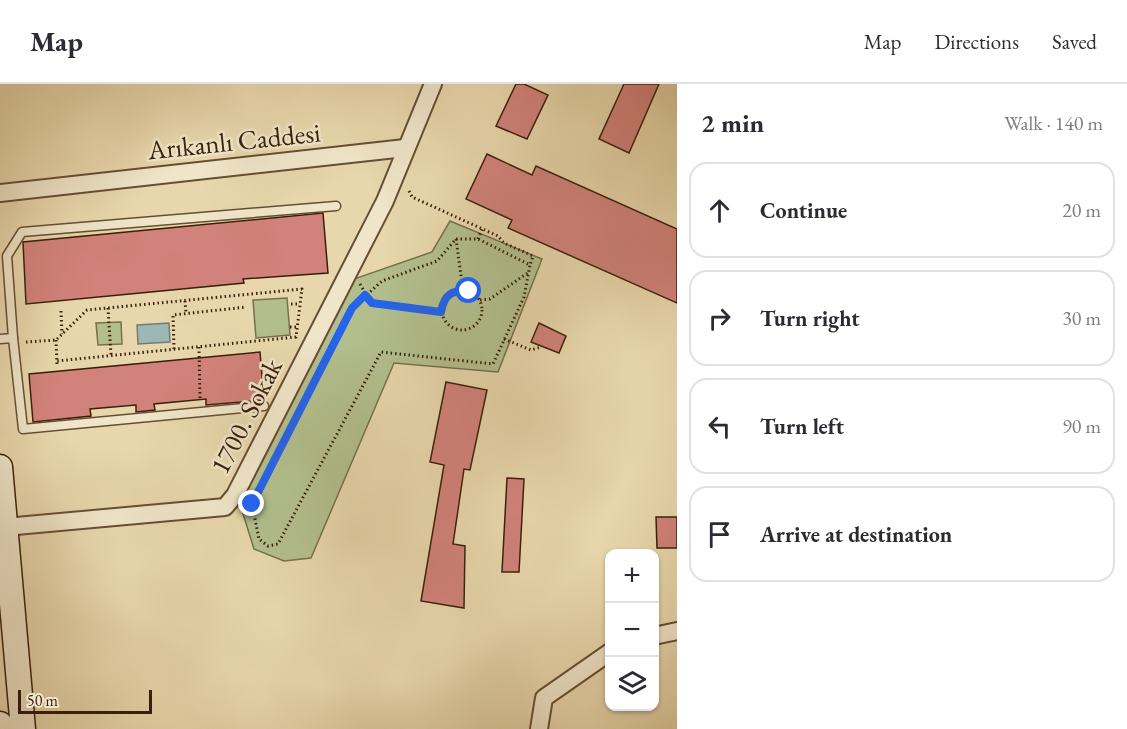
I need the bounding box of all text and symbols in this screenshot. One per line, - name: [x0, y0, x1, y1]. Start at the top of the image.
- text: Map: [30, 23, 83, 59]
- text: Map: [864, 28, 901, 55]
- text: Directions: [934, 28, 1019, 55]
- text: Saved: [1052, 28, 1097, 55]
- text: 2 min: [701, 106, 764, 140]
- text: Walk · 140 m: [1004, 110, 1103, 136]
- street label: Arıkanlı Caddesi: [145, 114, 323, 168]
- icon: ahead: [703, 194, 736, 227]
- text: Continue: [760, 196, 847, 225]
- text: 20 m: [1062, 197, 1101, 223]
- route start: [455, 277, 481, 303]
- icon: right: [703, 302, 736, 335]
- text: Turn right: [760, 304, 859, 333]
- text: 30 m: [1062, 305, 1101, 331]
- street label: 1700. Sokak: [202, 352, 290, 480]
- icon: left: [703, 410, 736, 443]
- text: Turn left: [760, 412, 844, 441]
- text: 90 m: [1062, 413, 1101, 439]
- route end: [238, 490, 264, 516]
- icon: arrive: [703, 518, 736, 551]
- text: Arrive at destination: [760, 520, 952, 549]
- map controls: [605, 549, 659, 711]
- button: +: [605, 549, 659, 603]
- button: −: [605, 603, 659, 657]
- button: layers: [605, 657, 659, 711]
- scale bar: [18, 687, 152, 714]
- text: 50 m: [27, 690, 58, 711]

